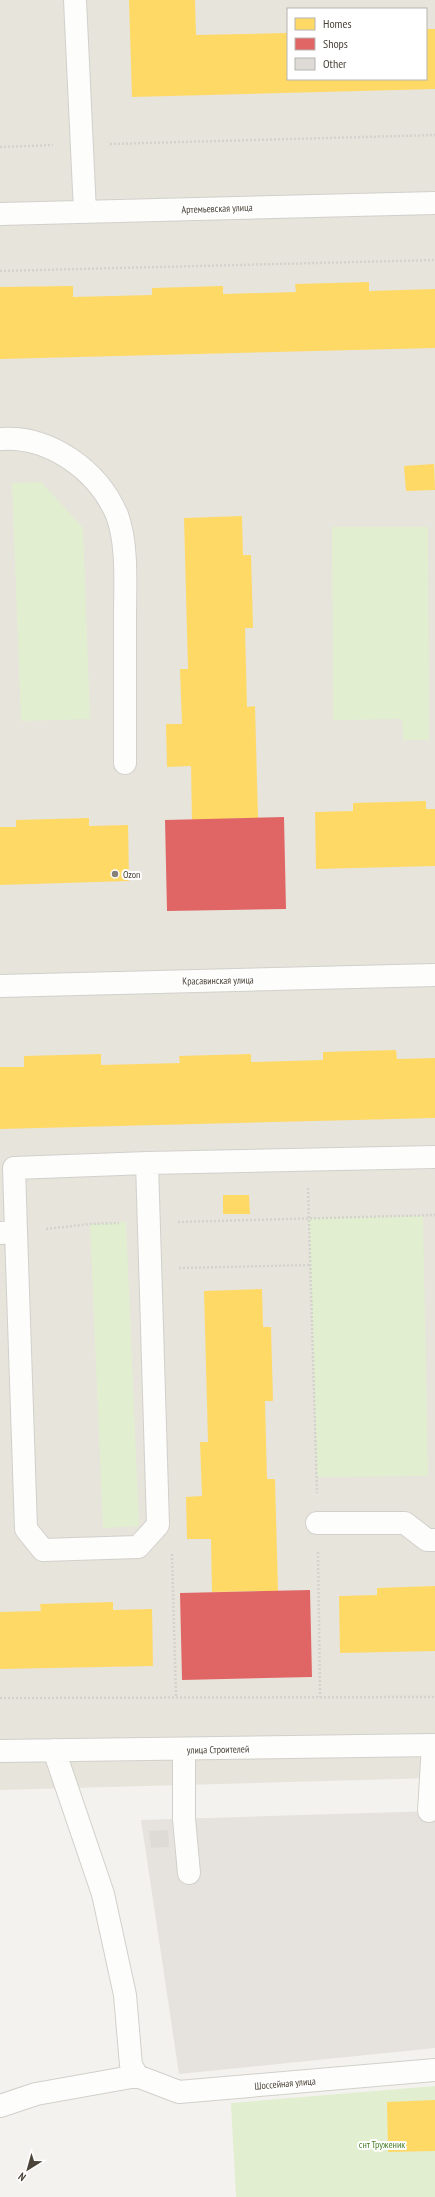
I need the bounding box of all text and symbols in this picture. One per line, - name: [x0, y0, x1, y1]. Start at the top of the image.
- legend: [287, 8, 427, 80]
- text: Homes: [323, 16, 351, 31]
- text: Shops: [323, 36, 348, 51]
- text: Other: [323, 56, 347, 71]
- street label: Артемьевская улица: [181, 201, 253, 216]
- place label: Ozon: [123, 868, 141, 881]
- marker: Ozon: [110, 869, 120, 879]
- street label: Красавинская улица: [182, 973, 254, 988]
- street label: улица Строителей: [187, 1742, 249, 1757]
- street label: Шоссейная улица: [254, 2074, 316, 2093]
- park label: снт Труженик: [359, 2138, 405, 2151]
- north arrow: [8, 2149, 48, 2189]
- text: N: [15, 2170, 29, 2184]

